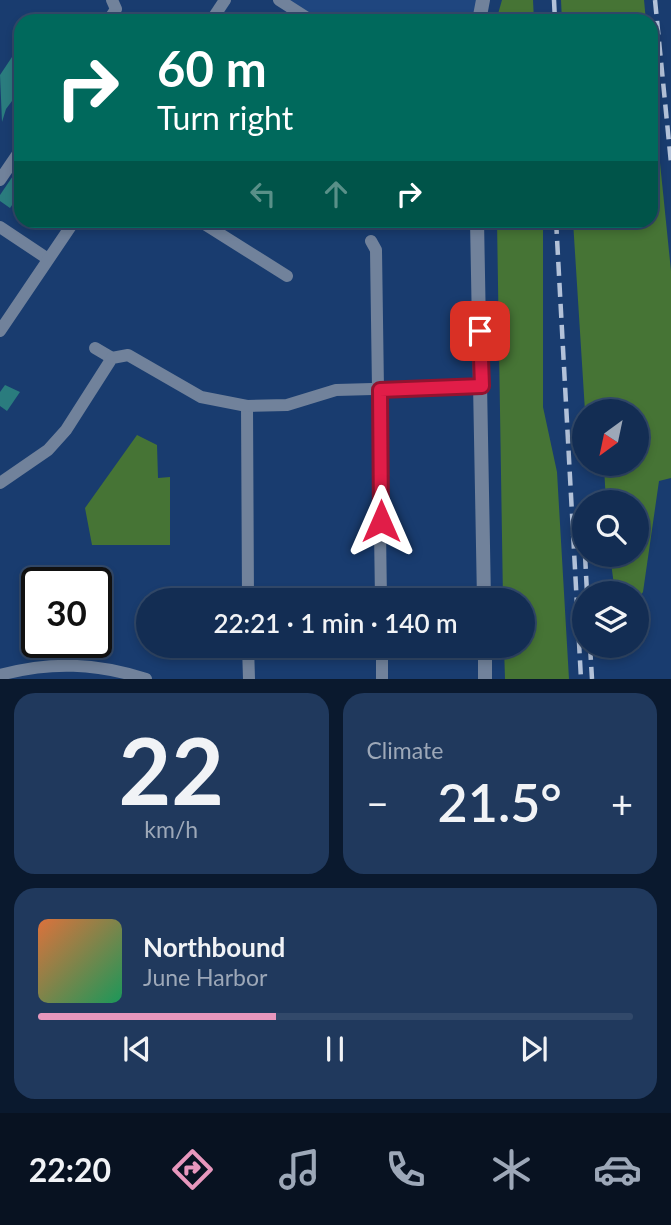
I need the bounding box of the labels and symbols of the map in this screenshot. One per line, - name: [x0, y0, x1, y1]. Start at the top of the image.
- pin: [450, 301, 510, 361]
- north arrow: [572, 399, 649, 476]
- position arrow: [344, 484, 418, 558]
- speed limit sign: 30: [21, 567, 112, 658]

